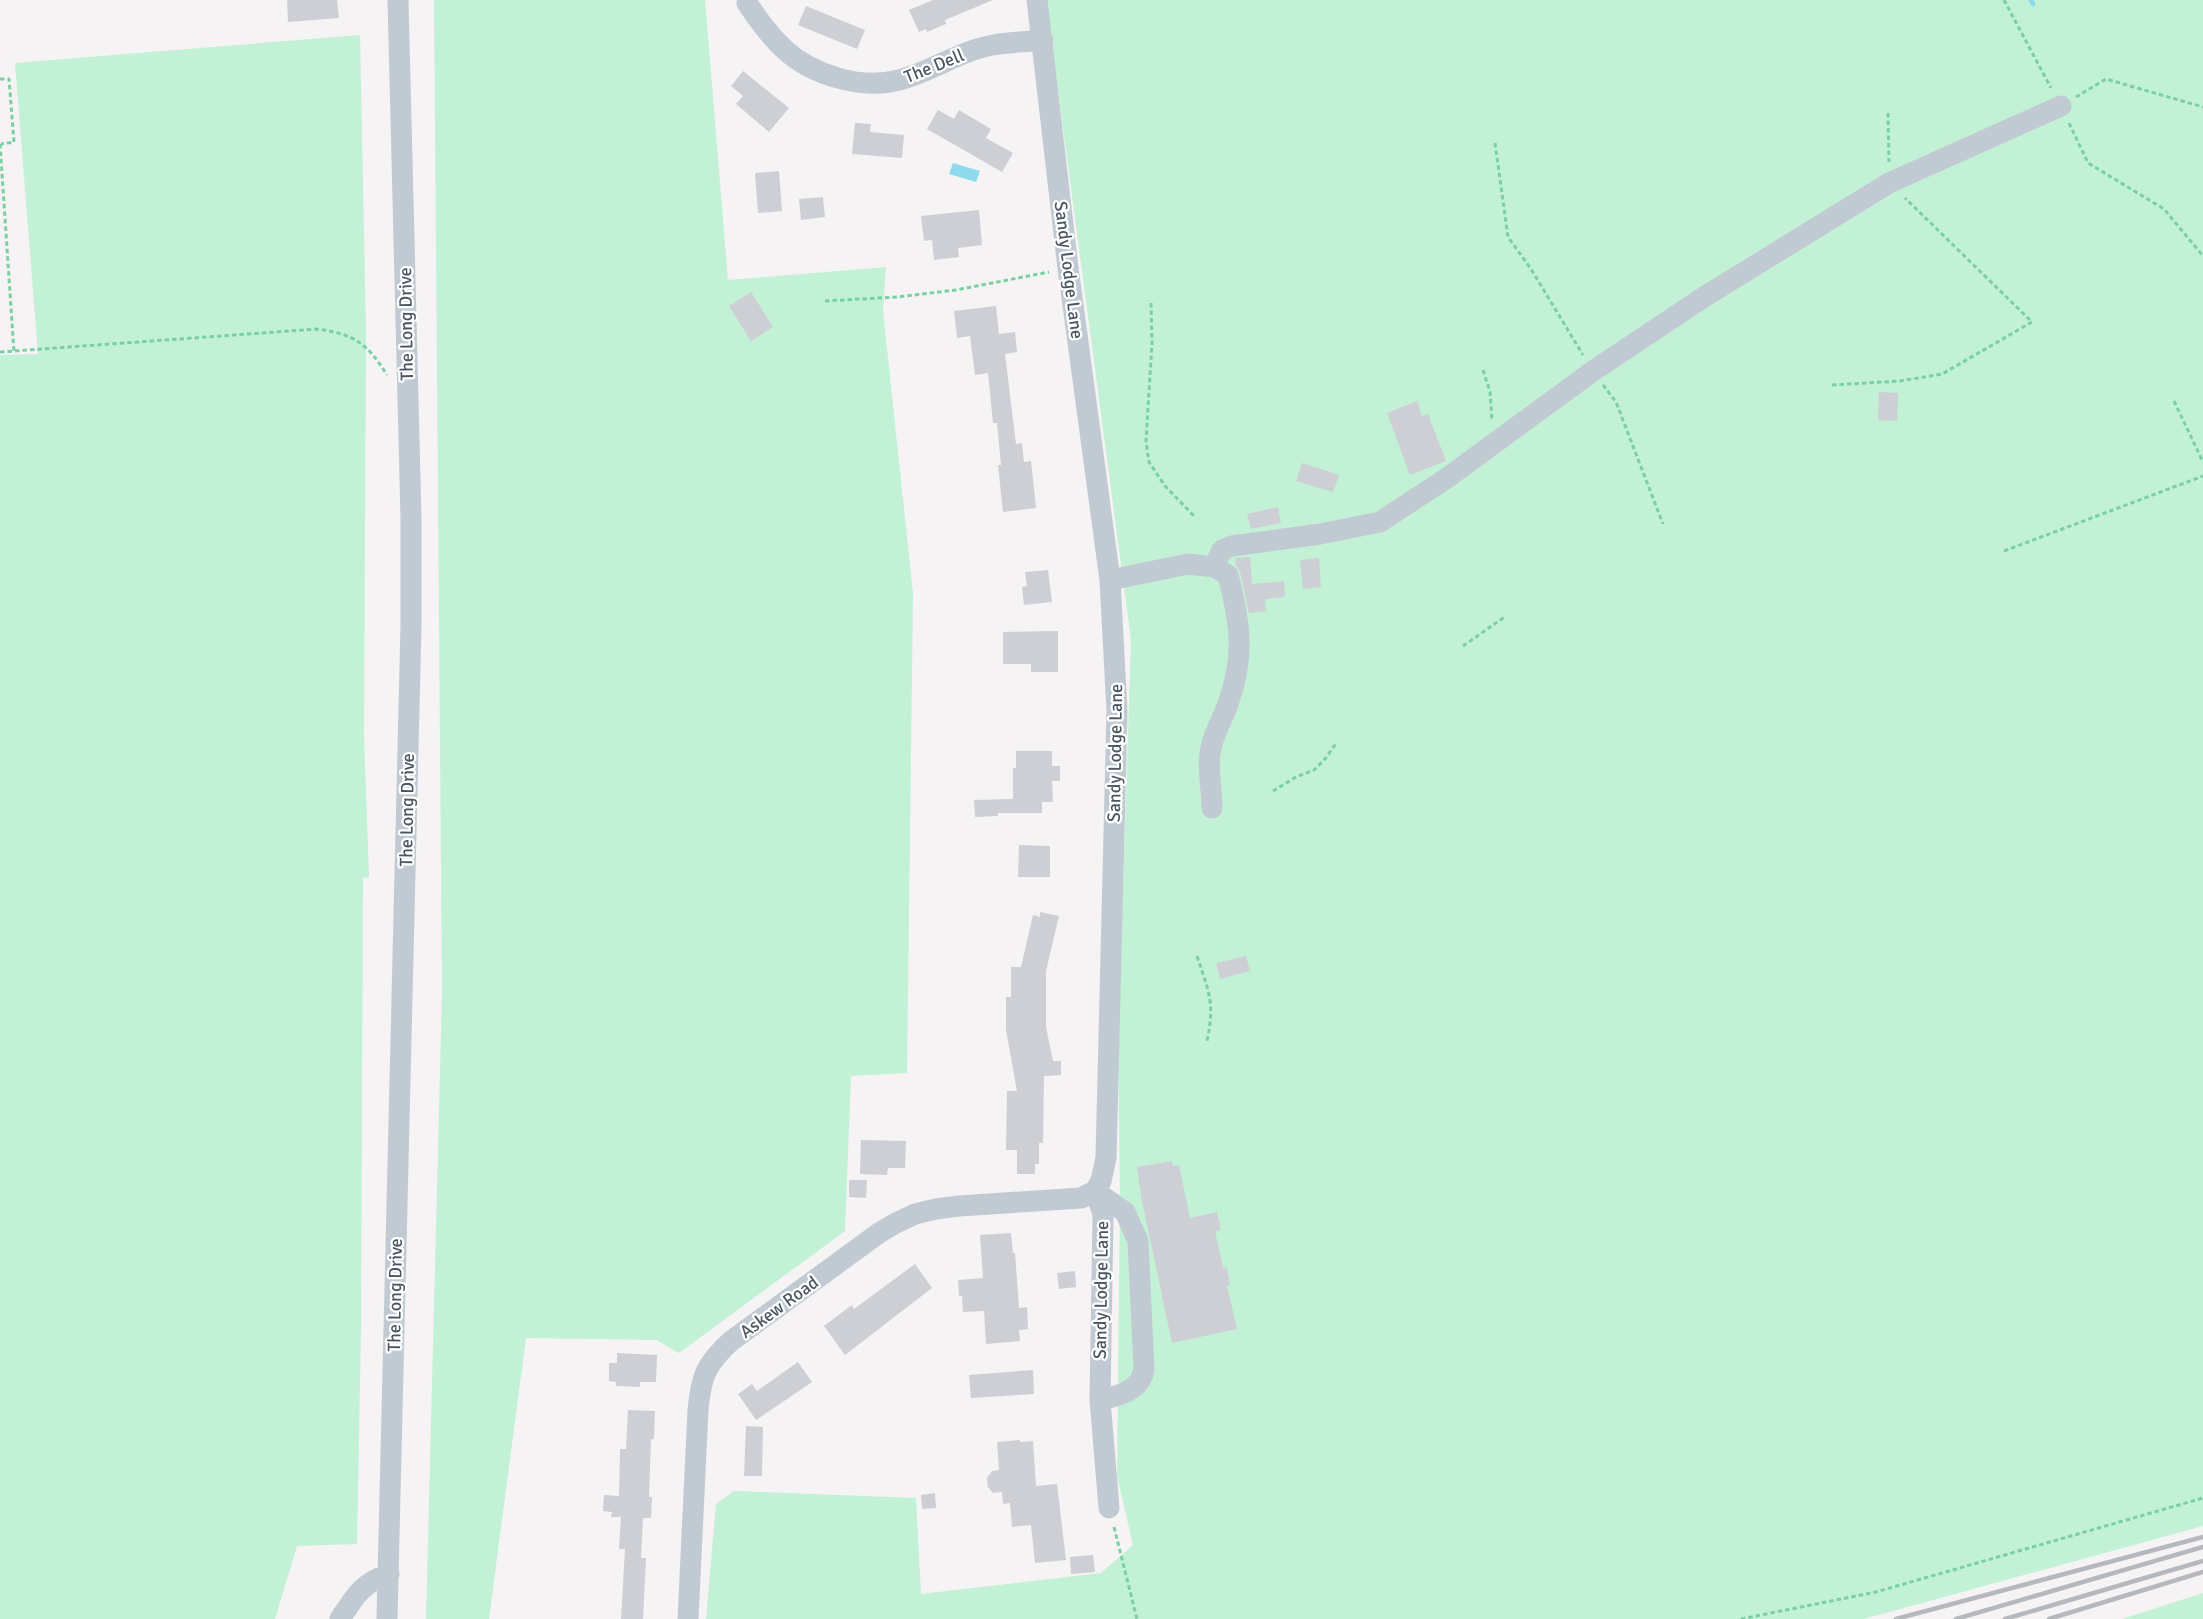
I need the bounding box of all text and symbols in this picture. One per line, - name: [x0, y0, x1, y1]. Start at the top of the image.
- street label: The Dell: [901, 44, 967, 88]
- street label: Sandy Lodge Lane: [1050, 200, 1088, 340]
- street label: The Long Drive: [394, 267, 418, 381]
- street label: Sandy Lodge Lane: [1103, 684, 1127, 822]
- street label: The Long Drive: [395, 753, 419, 867]
- street label: Sandy Lodge Lane: [1089, 1221, 1113, 1359]
- street label: The Long Drive: [383, 1238, 407, 1352]
- street label: Askew Road: [735, 1271, 823, 1343]

